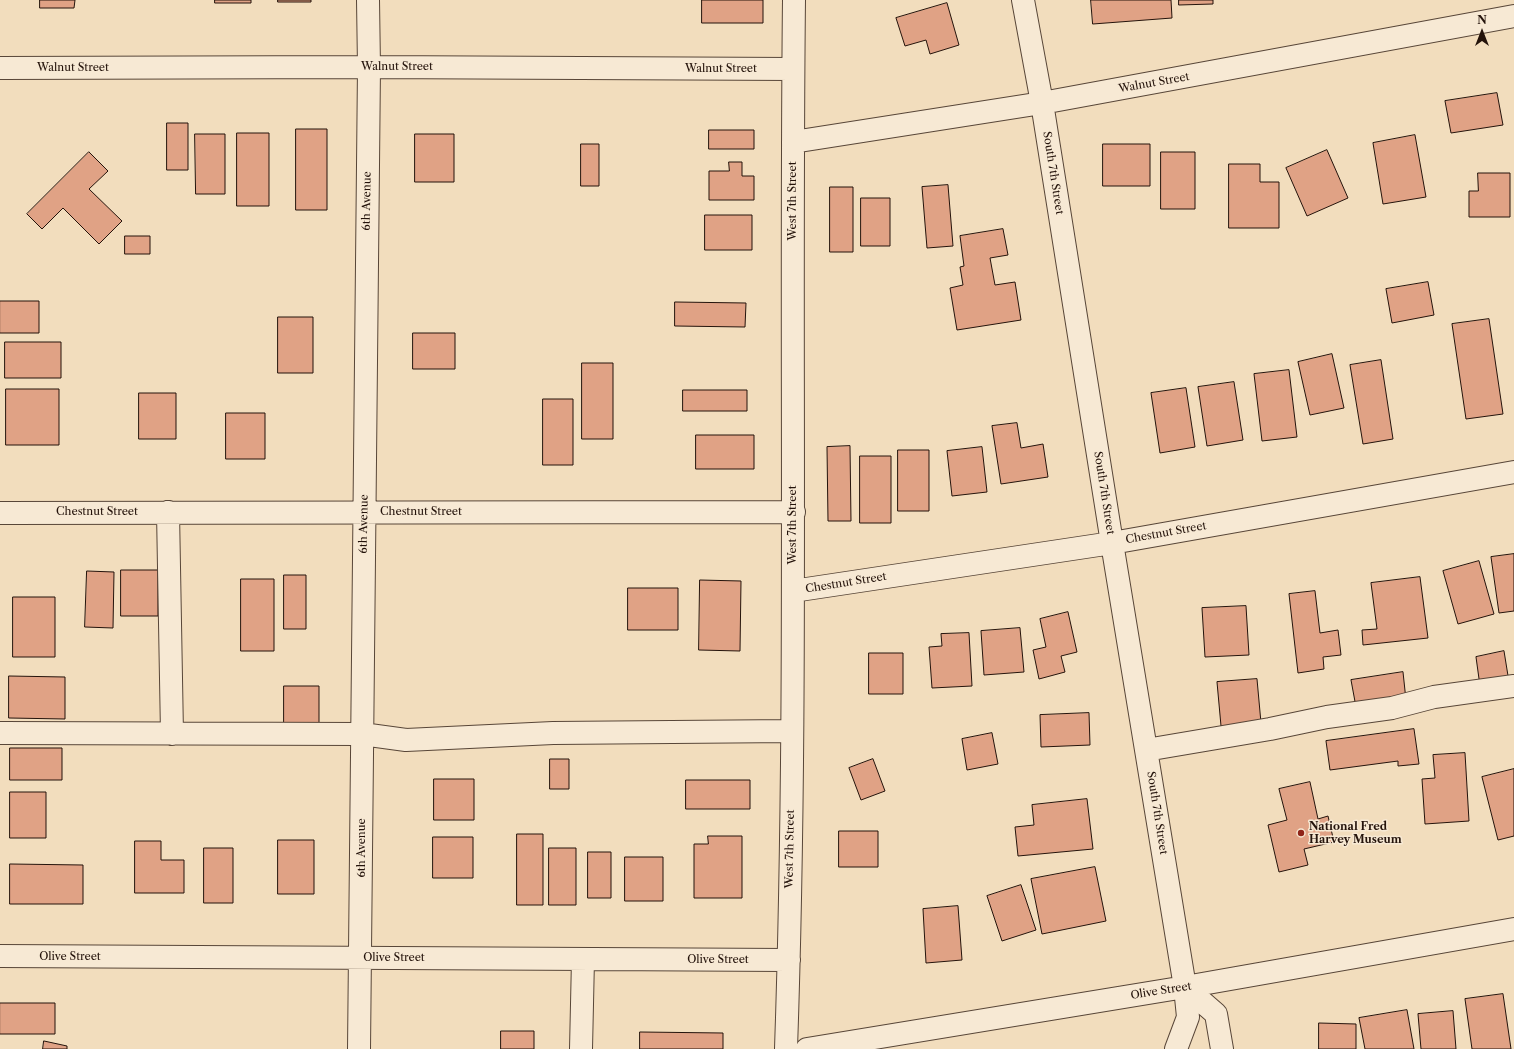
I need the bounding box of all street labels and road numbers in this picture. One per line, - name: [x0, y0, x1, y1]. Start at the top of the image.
- street label: Walnut Street: [361, 60, 433, 74]
- street label: Walnut Street: [37, 61, 109, 75]
- street label: Walnut Street: [685, 62, 757, 76]
- street label: Walnut Street: [1118, 70, 1190, 96]
- street label: South 7th Street: [1040, 130, 1066, 216]
- street label: West 7th Street: [786, 161, 800, 241]
- street label: 6th Avenue: [360, 171, 374, 231]
- street label: South 7th Street: [1091, 450, 1117, 536]
- street label: West 7th Street: [786, 485, 800, 565]
- street label: 6th Avenue: [357, 494, 371, 554]
- street label: Chestnut Street: [56, 505, 138, 519]
- street label: Chestnut Street: [380, 505, 462, 519]
- street label: Chestnut Street: [1125, 519, 1207, 547]
- street label: Chestnut Street: [805, 570, 887, 596]
- street label: South 7th Street: [1144, 770, 1170, 856]
- street label: West 7th Street: [783, 809, 797, 889]
- street label: 6th Avenue: [355, 818, 369, 878]
- street label: Olive Street: [39, 950, 101, 964]
- street label: Olive Street: [363, 951, 425, 965]
- street label: Olive Street: [687, 953, 749, 967]
- street label: Olive Street: [1130, 980, 1192, 1002]

